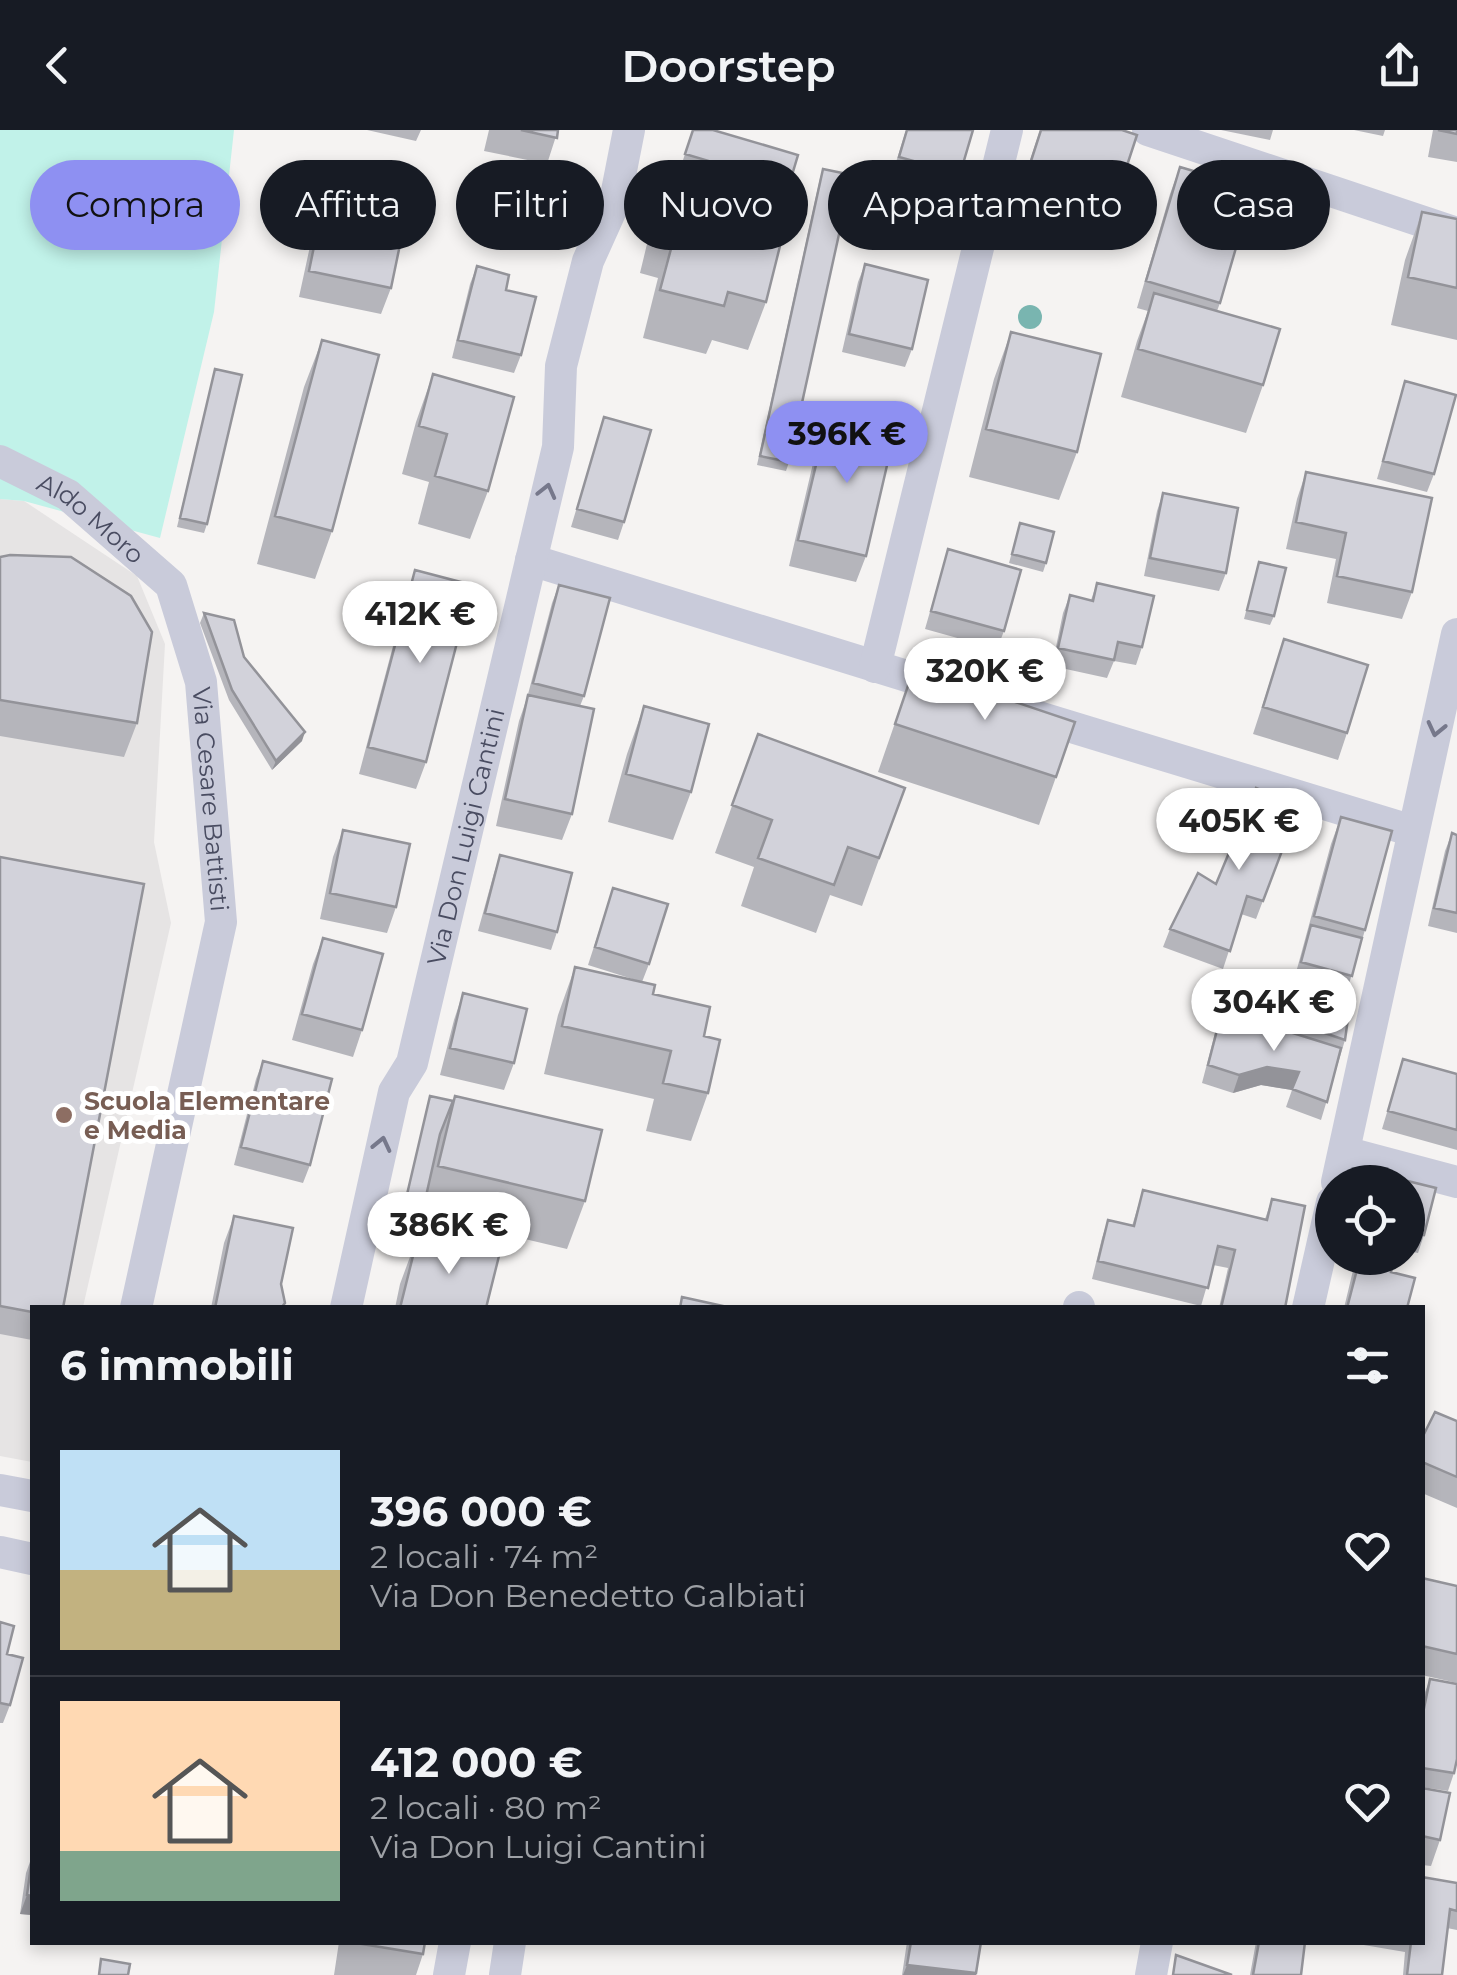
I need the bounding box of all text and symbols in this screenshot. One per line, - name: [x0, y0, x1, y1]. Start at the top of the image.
- icon: back: [30, 38, 85, 93]
- text: Doorstep: [621, 38, 836, 93]
- icon: share: [1372, 38, 1427, 93]
- chip: Compra: [30, 160, 240, 250]
- chip: Affitta: [260, 160, 436, 250]
- chip: Filtri: [456, 160, 604, 250]
- chip: Nuovo: [624, 160, 808, 250]
- chip: Appartamento: [828, 160, 1157, 250]
- chip: Casa: [1177, 160, 1330, 250]
- pin: 396K €: [766, 401, 928, 486]
- text: 396K €: [788, 414, 906, 453]
- street label: Aldo Moro: [32, 467, 150, 570]
- one-way arrow: [535, 483, 556, 500]
- pin: 412K €: [339, 581, 501, 666]
- text: 412K €: [364, 594, 476, 633]
- pin: 320K €: [904, 638, 1066, 723]
- text: 320K €: [926, 651, 1044, 690]
- street label: Via Cesare Battisti: [186, 686, 235, 913]
- street label: Via Don Luigi Cantini: [421, 705, 511, 968]
- one-way arrow: [1427, 720, 1448, 737]
- pin: 405K €: [1158, 788, 1320, 873]
- text: 405K €: [1178, 801, 1300, 840]
- pin: 304K €: [1193, 969, 1355, 1054]
- text: 304K €: [1213, 982, 1335, 1021]
- place label: Scuola Elementare e Media: [84, 1086, 330, 1145]
- marker: Scuola Elementare e Media: [53, 1104, 75, 1126]
- one-way arrow: [371, 1136, 392, 1153]
- map controls: [1315, 1165, 1425, 1275]
- button: locate: [1315, 1165, 1425, 1275]
- pin: 386K €: [368, 1192, 530, 1277]
- text: 386K €: [389, 1205, 509, 1244]
- icon: filters: [1340, 1338, 1395, 1393]
- text: 6 immobili: [60, 1339, 294, 1391]
- text: 396 000 €: [370, 1485, 592, 1537]
- icon: home: [140, 1490, 260, 1610]
- icon: heart: [1340, 1523, 1395, 1578]
- text: 2 locali · 74 m²: [370, 1537, 598, 1576]
- text: Via Don Benedetto Galbiati: [370, 1576, 806, 1615]
- text: 412 000 €: [370, 1736, 583, 1788]
- icon: home: [140, 1741, 260, 1861]
- icon: heart: [1340, 1774, 1395, 1829]
- text: 2 locali · 80 m²: [370, 1788, 602, 1827]
- text: Via Don Luigi Cantini: [370, 1827, 707, 1866]

